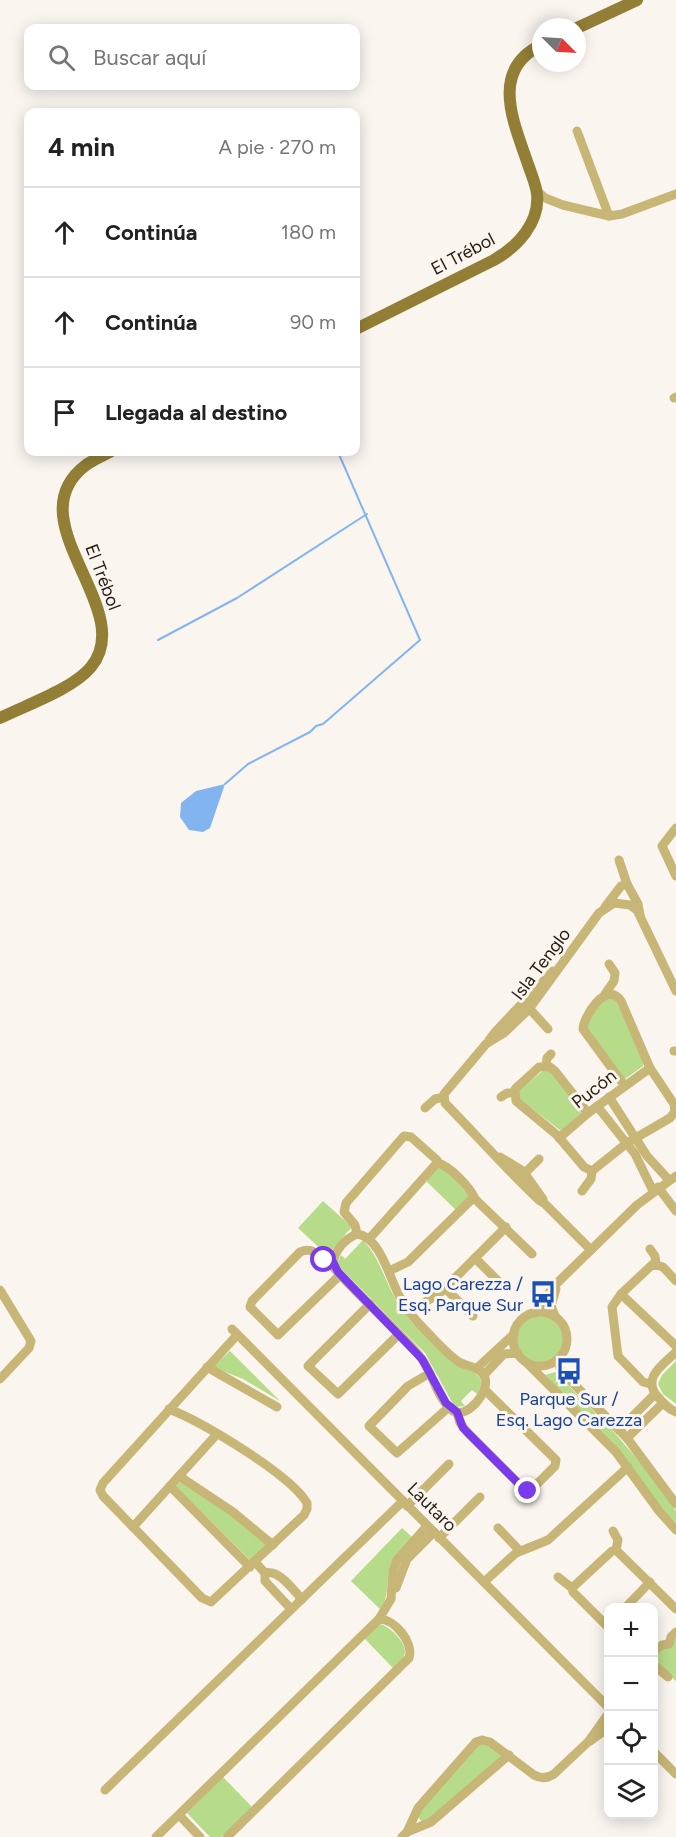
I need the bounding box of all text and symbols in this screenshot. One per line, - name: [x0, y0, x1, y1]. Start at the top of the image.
- north arrow: [532, 18, 586, 72]
- search box: [24, 24, 360, 90]
- icon: search: [45, 41, 78, 74]
- text: Buscar aquí: [93, 44, 206, 71]
- text: 4 min: [48, 131, 115, 163]
- text: A pie · 270 m: [218, 135, 336, 159]
- icon: ahead: [48, 216, 81, 249]
- text: Continúa: [105, 219, 198, 246]
- text: 180 m: [281, 220, 336, 244]
- street label: El Trébol: [427, 228, 499, 280]
- icon: ahead: [48, 306, 81, 339]
- text: Continúa: [105, 309, 198, 336]
- text: 90 m: [290, 310, 336, 334]
- icon: arrive: [48, 396, 81, 429]
- text: Llegada al destino: [105, 399, 287, 426]
- street label: El Trébol: [80, 541, 126, 613]
- street label: Isla Tenglo: [507, 924, 575, 1004]
- street label: Pucón: [567, 1065, 621, 1113]
- route start: [310, 1246, 336, 1272]
- place label: Lago Carezza / Esq. Parque Sur: [398, 1273, 523, 1316]
- bus stop icon: Lago Carezza / Esq. Parque Sur: [528, 1279, 558, 1309]
- bus stop icon: Parque Sur / Esq. Lago Carezza: [554, 1356, 584, 1386]
- place label: Parque Sur / Esq. Lago Carezza: [496, 1388, 642, 1431]
- route end: [514, 1477, 540, 1503]
- street label: Lautaro: [403, 1478, 461, 1536]
- map controls: [604, 1603, 658, 1819]
- button: +: [604, 1603, 658, 1657]
- button: −: [604, 1657, 658, 1711]
- button: locate: [604, 1711, 658, 1765]
- button: layers: [604, 1765, 658, 1819]

